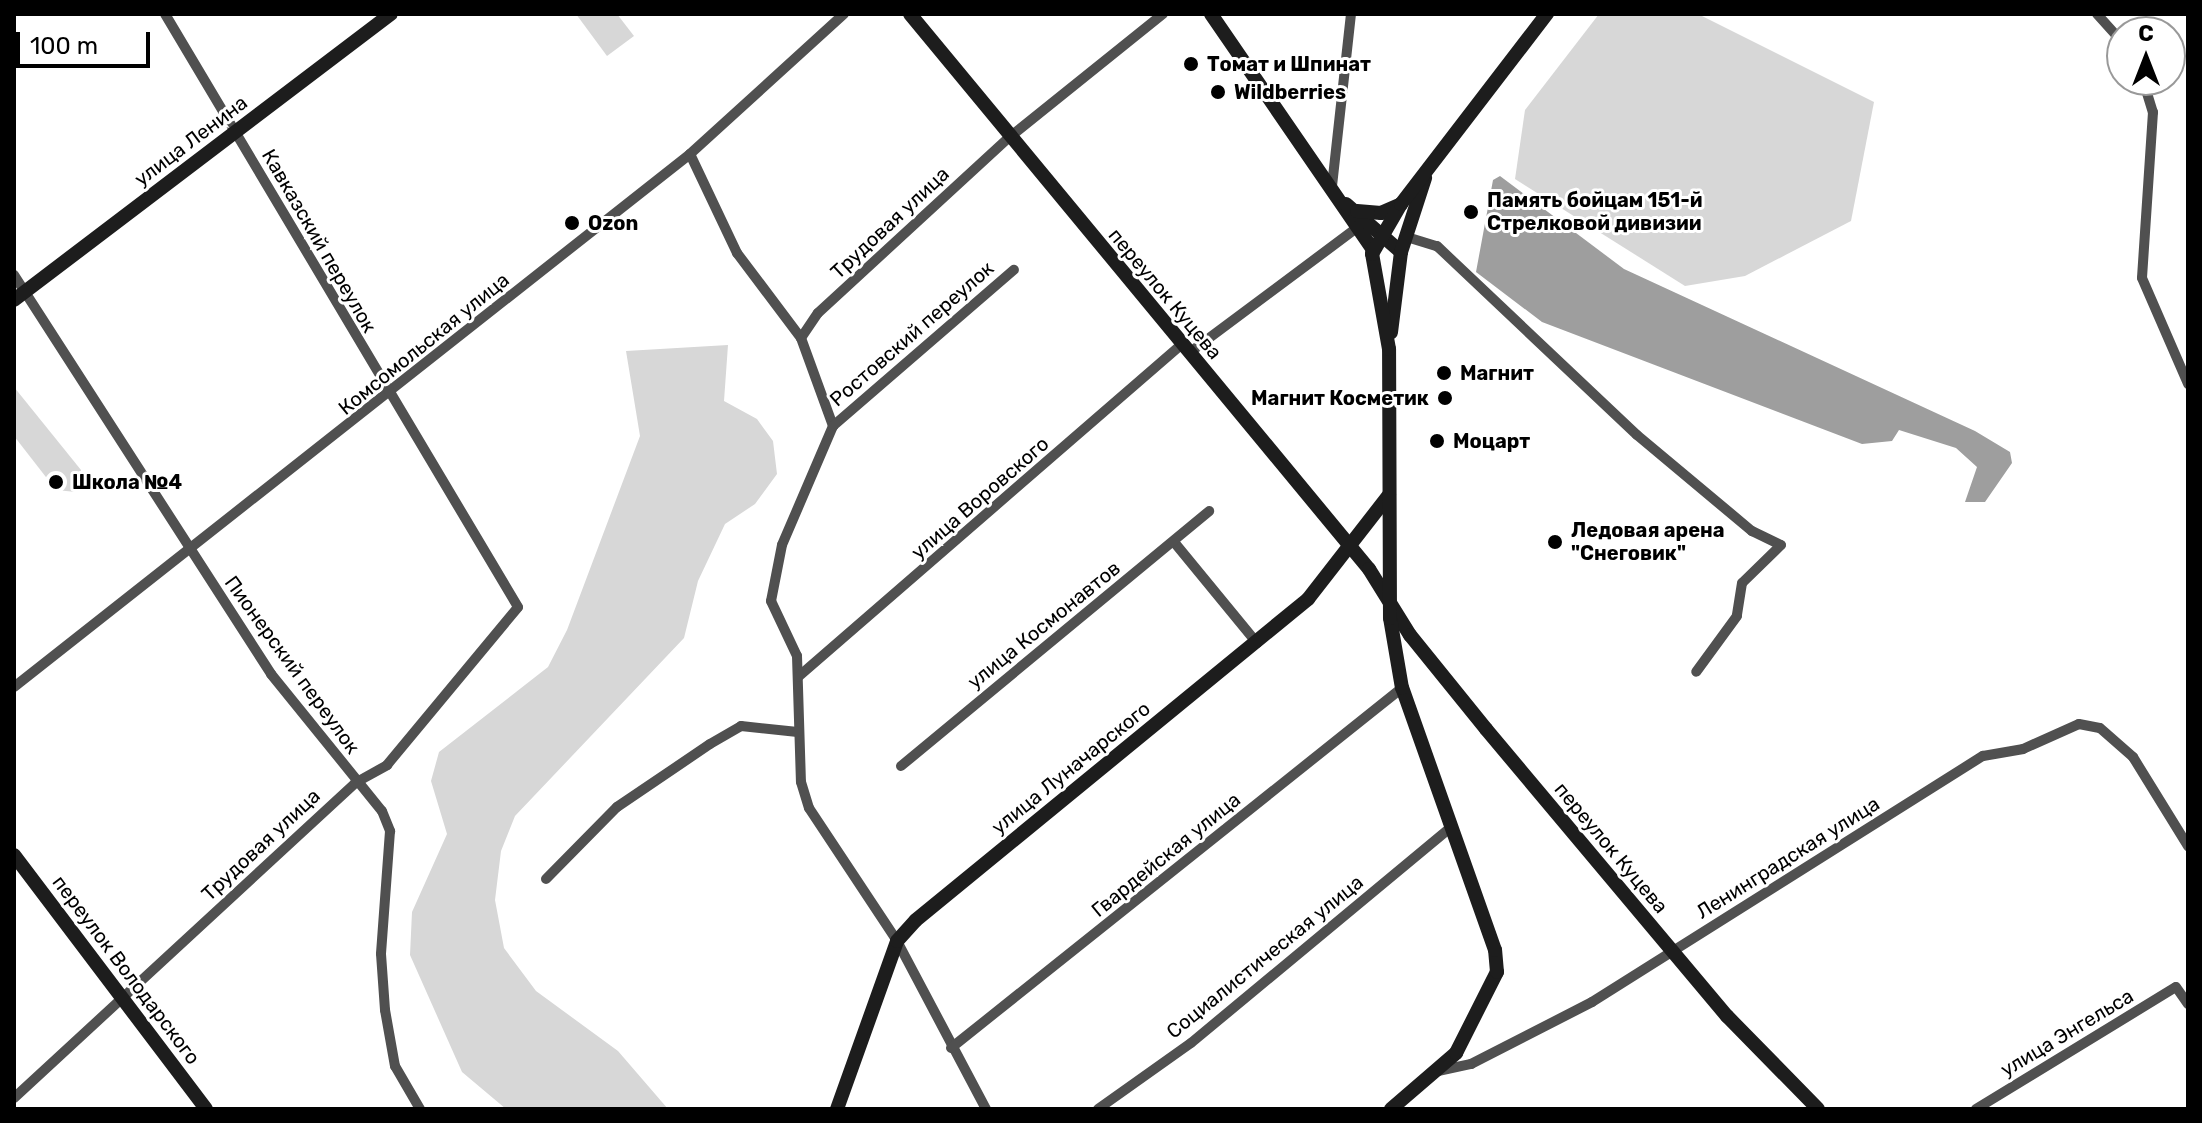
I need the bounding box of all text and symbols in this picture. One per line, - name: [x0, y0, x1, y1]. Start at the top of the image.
- scale bar: [20, 16, 154, 66]
- north arrow: [2106, 16, 2186, 96]
- text: С: [2138, 20, 2154, 47]
- text: 100 m: [30, 32, 98, 60]
- place label: Томат и Шпинат: [1207, 52, 1371, 76]
- marker: Томат и Шпинат: [1182, 55, 1200, 73]
- place label: Wildberries: [1234, 80, 1346, 104]
- marker: Wildberries: [1209, 83, 1227, 101]
- street label: улица Ленина: [130, 91, 252, 191]
- street label: Кавказский переулок: [257, 145, 381, 337]
- street label: Трудовая улица: [826, 162, 954, 284]
- place label: Память бойцам 151-й Стрелковой дивизии: [1487, 188, 1703, 235]
- marker: Память бойцам 151-й Стрелковой дивизии: [1462, 203, 1480, 221]
- place label: Ozon: [588, 211, 638, 235]
- marker: Ozon: [563, 214, 581, 232]
- street label: переулок Куцева: [1103, 224, 1227, 364]
- street label: Ростовский переулок: [825, 256, 999, 412]
- street label: Комсомольская улица: [334, 268, 514, 420]
- place label: Магнит: [1460, 361, 1534, 385]
- marker: Магнит: [1435, 364, 1453, 382]
- place label: Магнит Косметик: [1251, 386, 1429, 410]
- marker: Магнит Косметик: [1436, 389, 1454, 407]
- place label: Моцарт: [1453, 429, 1530, 453]
- street label: улица Воровского: [906, 432, 1054, 564]
- marker: Моцарт: [1428, 432, 1446, 450]
- place label: Школа №4: [72, 470, 182, 494]
- marker: Школа №4: [47, 473, 65, 491]
- place label: Ледовая арена "Снеговик": [1571, 518, 1725, 565]
- marker: Ледовая арена "Снеговик": [1546, 533, 1564, 551]
- street label: улица Космонавтов: [963, 556, 1125, 694]
- street label: Пионерский переулок: [219, 571, 365, 759]
- street label: улица Луначарского: [987, 697, 1155, 839]
- street label: переулок Куцева: [1549, 778, 1673, 918]
- street label: Трудовая улица: [197, 784, 325, 906]
- street label: Гвардейская улица: [1087, 788, 1245, 922]
- street label: Ленинградская улица: [1692, 792, 1884, 924]
- street label: Социалистическая улица: [1162, 870, 1368, 1044]
- street label: переулок Володарского: [47, 871, 205, 1069]
- street label: улица Энгельса: [1996, 984, 2138, 1082]

